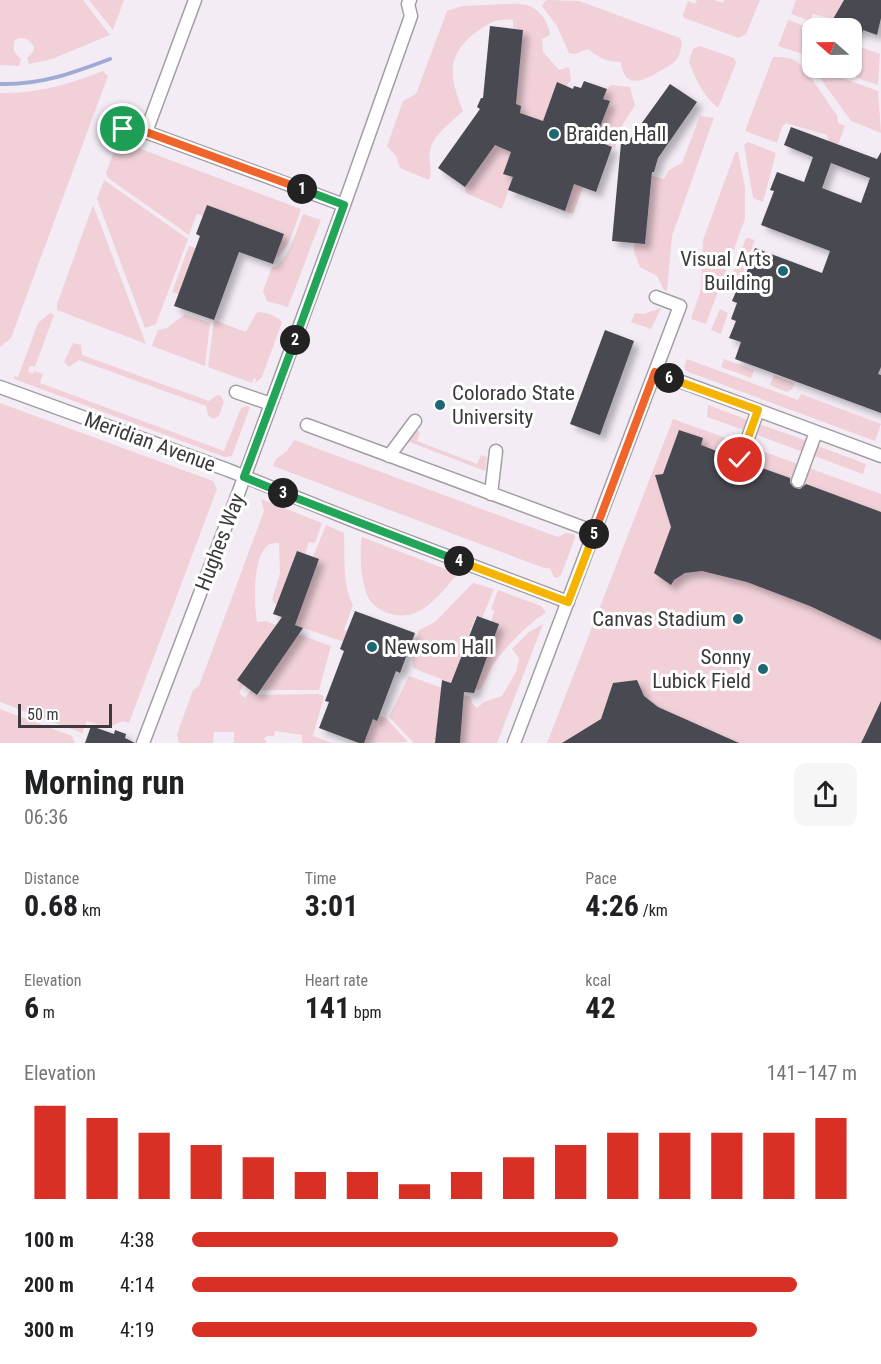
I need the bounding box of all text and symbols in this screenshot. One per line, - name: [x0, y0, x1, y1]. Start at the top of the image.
- north arrow: [802, 18, 862, 78]
- map controls: [802, 18, 862, 78]
- pin: [97, 103, 148, 154]
- icon: arrive: [106, 112, 139, 145]
- place label: Braiden Hall: [566, 122, 666, 146]
- marker: Braiden Hall: [547, 127, 561, 141]
- pin: 1: [287, 174, 317, 204]
- text: 1: [298, 179, 306, 198]
- place label: Visual Arts Building: [680, 247, 771, 295]
- marker: Visual Arts Building: [776, 264, 790, 278]
- pin: 2: [280, 325, 310, 355]
- text: 2: [291, 330, 299, 349]
- pin: 6: [654, 363, 684, 393]
- text: 6: [665, 368, 673, 387]
- place label: Colorado State University: [452, 381, 575, 429]
- marker: Colorado State University: [433, 398, 447, 412]
- street label: Meridian Avenue: [81, 407, 219, 477]
- pin: [714, 434, 765, 485]
- icon: check: [723, 443, 756, 476]
- pin: 3: [268, 478, 298, 508]
- text: 3: [279, 483, 287, 502]
- street label: Hughes Way: [190, 490, 250, 594]
- pin: 5: [579, 519, 609, 549]
- text: 5: [590, 524, 598, 543]
- pin: 4: [444, 546, 474, 576]
- text: 4: [455, 551, 463, 570]
- place label: Canvas Stadium: [592, 607, 726, 631]
- marker: Canvas Stadium: [731, 612, 745, 626]
- place label: Newsom Hall: [384, 635, 494, 659]
- marker: Newsom Hall: [365, 640, 379, 654]
- place label: Sonny Lubick Field: [652, 645, 751, 693]
- marker: Sonny Lubick Field: [756, 662, 770, 676]
- scale bar: [18, 701, 112, 728]
- text: 50 m: [27, 705, 59, 724]
- text: Morning run: [24, 763, 185, 802]
- button: share: [794, 763, 857, 826]
- text: 06:36: [24, 805, 68, 829]
- text: Distance: [24, 869, 79, 888]
- text: Time: [305, 869, 336, 888]
- text: Pace: [585, 869, 617, 888]
- text: 0.68: [24, 888, 78, 923]
- text: 3:01: [305, 888, 358, 923]
- text: 4:26: [585, 888, 639, 923]
- text: km: [78, 901, 101, 920]
- text: /km: [639, 901, 668, 920]
- text: Elevation: [24, 971, 82, 990]
- text: Heart rate: [305, 971, 368, 990]
- text: kcal: [585, 971, 611, 990]
- text: 6: [24, 990, 39, 1025]
- text: 141: [305, 990, 350, 1025]
- text: 42: [585, 990, 616, 1025]
- text: m: [39, 1003, 55, 1022]
- text: bpm: [350, 1003, 382, 1022]
- text: Elevation: [24, 1061, 96, 1085]
- text: 141–147 m: [767, 1061, 857, 1085]
- text: 100 m: [24, 1228, 74, 1252]
- text: 4:38: [120, 1228, 154, 1252]
- text: 200 m: [24, 1273, 74, 1297]
- text: 4:14: [120, 1273, 154, 1297]
- text: 300 m: [24, 1318, 74, 1342]
- text: 4:19: [120, 1318, 154, 1342]

